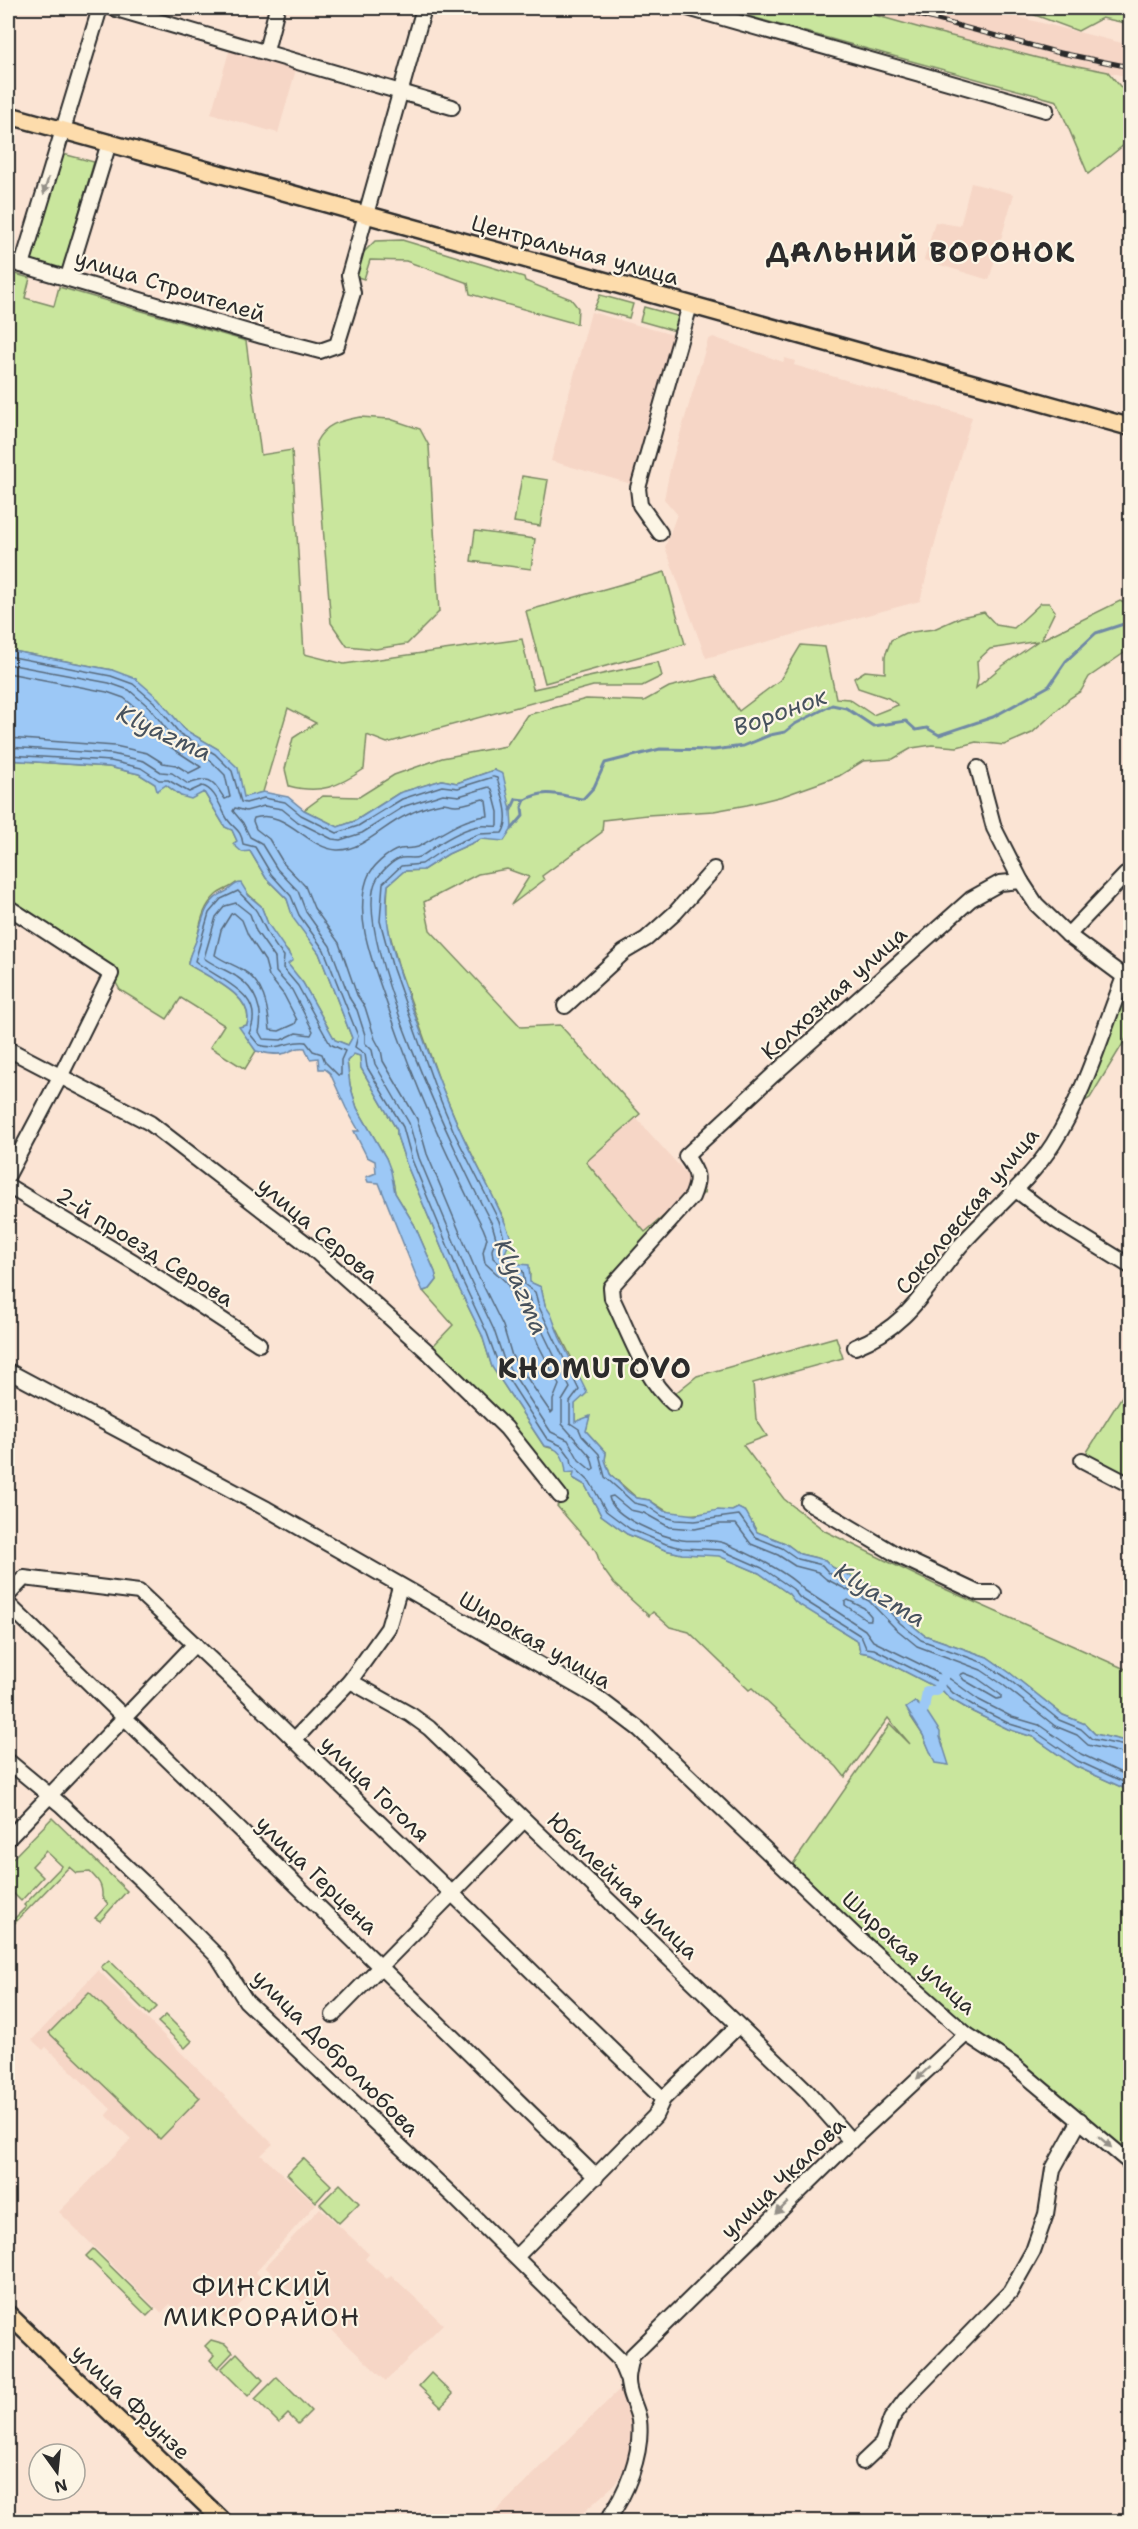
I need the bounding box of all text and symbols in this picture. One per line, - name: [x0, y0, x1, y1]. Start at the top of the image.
- one-way arrow: [41, 177, 50, 195]
- street label: Центральная улица: [468, 208, 682, 292]
- district label: ДАЛЬНИЙ ВОРОНОК: [766, 233, 1076, 271]
- street label: улица Строителей: [71, 243, 269, 329]
- water label: Воронок: [728, 680, 833, 744]
- water label: Klyazma: [111, 697, 217, 769]
- street label: Колхозная улица: [755, 920, 913, 1066]
- street label: Соколовская улица: [889, 1121, 1046, 1301]
- street label: улица Серова: [251, 1171, 385, 1290]
- street label: 2-й проезд Серова: [51, 1181, 239, 1314]
- water label: Klyazma: [486, 1234, 556, 1340]
- district label: KHOMUTOVO: [498, 1349, 692, 1387]
- water label: Klyazma: [828, 1555, 932, 1635]
- street label: Широкая улица: [453, 1585, 617, 1696]
- street label: улица Гоголя: [314, 1729, 436, 1849]
- street label: Юбилейная улица: [541, 1806, 705, 1966]
- street label: улица Герцена: [250, 1809, 385, 1941]
- street label: Широкая улица: [835, 1885, 983, 2021]
- street label: улица Добролюбова: [246, 1963, 426, 2143]
- one-way arrow: [916, 2066, 931, 2080]
- street label: улица Чкалова: [714, 2111, 852, 2245]
- one-way arrow: [1097, 2135, 1112, 2148]
- one-way arrow: [775, 2201, 790, 2215]
- district label: ФИНСКИЙ МИКРОРАЙОН: [163, 2269, 361, 2334]
- street label: улица Фрунзе: [65, 2338, 197, 2466]
- north arrow: [27, 2442, 87, 2502]
- text: N: [52, 2474, 70, 2498]

